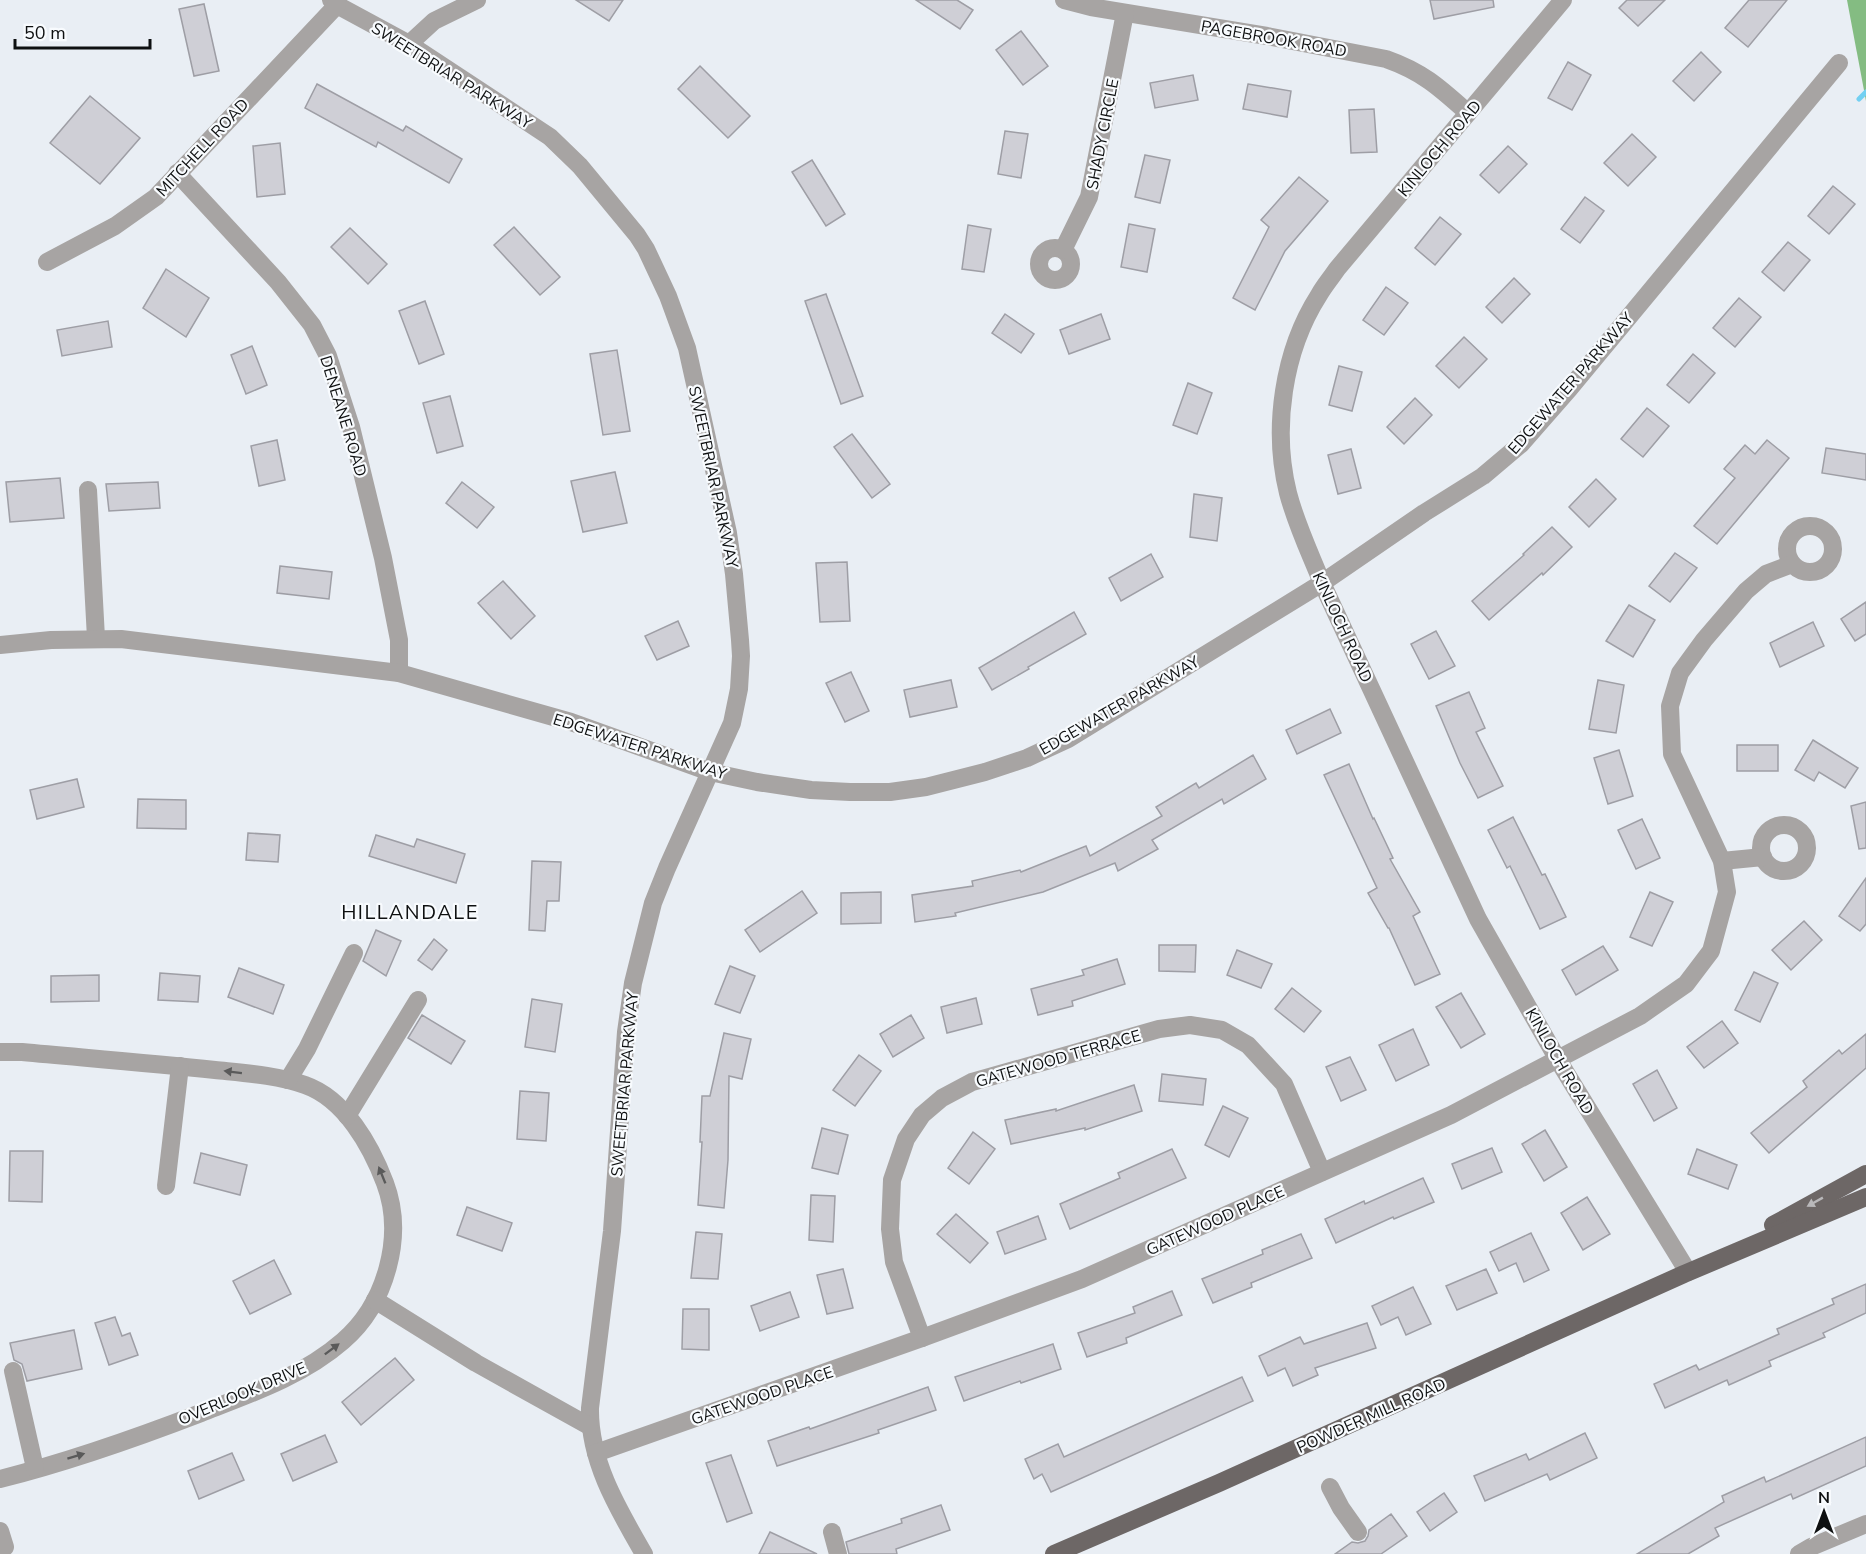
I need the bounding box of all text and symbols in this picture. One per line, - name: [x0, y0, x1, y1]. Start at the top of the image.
- scale bar: [15, 12, 150, 50]
- street label: PAGEBROOK ROAD: [1199, 15, 1348, 63]
- street label: SWEETBRIAR PARKWAY: [367, 17, 536, 135]
- text: 50 m: [24, 21, 66, 45]
- street label: SHADY CIRCLE: [1081, 77, 1125, 192]
- street label: MITCHELL ROAD: [151, 94, 254, 202]
- street label: KINLOCH ROAD: [1393, 96, 1487, 202]
- street label: EDGEWATER PARKWAY: [1503, 308, 1639, 459]
- street label: DENEANE ROAD: [314, 353, 372, 479]
- street label: SWEETBRIAR PARKWAY: [683, 384, 743, 571]
- street label: KINLOCH ROAD: [1307, 569, 1377, 686]
- street label: EDGEWATER PARKWAY: [1036, 651, 1204, 761]
- street label: EDGEWATER PARKWAY: [550, 709, 730, 786]
- district label: HILLANDALE: [341, 899, 479, 926]
- street label: SWEETBRIAR PARKWAY: [606, 990, 644, 1177]
- street label: KINLOCH ROAD: [1520, 1004, 1599, 1119]
- street label: GATEWOOD TERRACE: [973, 1025, 1143, 1093]
- one-way arrow: [223, 1068, 242, 1077]
- one-way arrow: [377, 1166, 386, 1184]
- street label: GATEWOOD PLACE: [1143, 1181, 1288, 1261]
- one-way arrow: [1807, 1197, 1823, 1208]
- one-way arrow: [324, 1343, 340, 1355]
- street label: OVERLOOK DRIVE: [175, 1357, 310, 1431]
- street label: GATEWOOD PLACE: [688, 1361, 836, 1431]
- street label: POWDER MILL ROAD: [1293, 1373, 1449, 1459]
- one-way arrow: [67, 1451, 85, 1460]
- north arrow: [1794, 1482, 1854, 1542]
- text: N: [1818, 1487, 1830, 1509]

